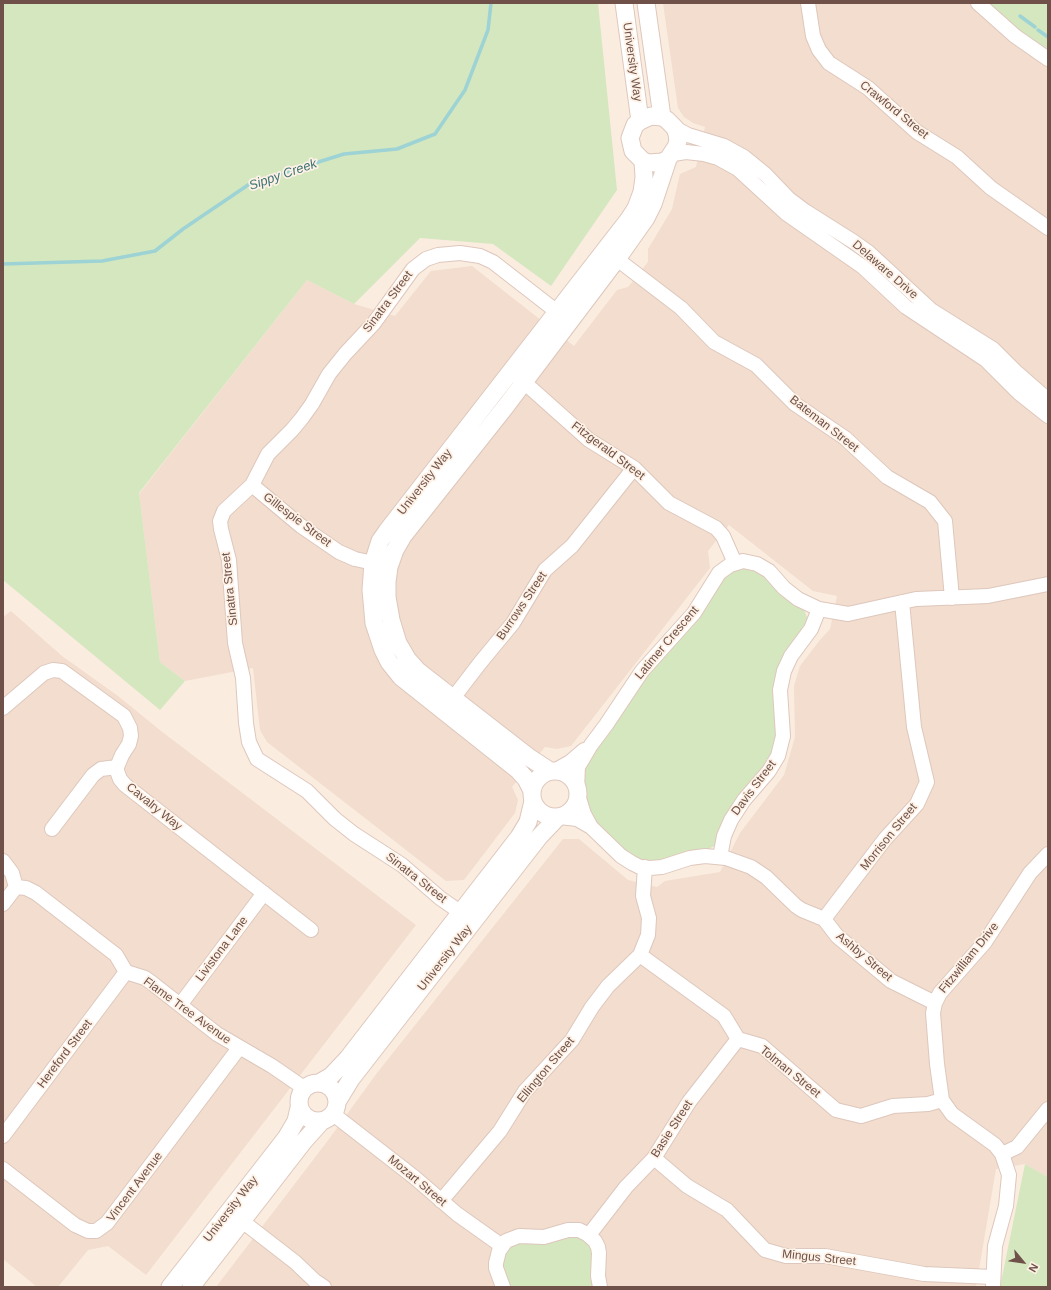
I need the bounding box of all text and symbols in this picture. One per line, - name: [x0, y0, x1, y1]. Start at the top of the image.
- street label: University Way: [619, 22, 645, 102]
- street label: Crawford Street: [857, 78, 931, 142]
- water label: Sippy Creek: [247, 156, 319, 194]
- street label: Delaware Drive: [849, 238, 921, 302]
- street label: Sinatra Street: [360, 268, 416, 336]
- street label: Bateman Street: [787, 393, 861, 455]
- street label: Fitzgerald Street: [569, 419, 647, 483]
- street label: University Way: [395, 446, 455, 518]
- street label: Gillespie Street: [260, 490, 334, 550]
- street label: Sinatra Street: [219, 552, 241, 626]
- street label: Burrows Street: [494, 569, 550, 643]
- street label: Latimer Crescent: [632, 603, 702, 683]
- street label: Davis Street: [729, 758, 779, 818]
- street label: Cavalry Way: [123, 780, 185, 834]
- street label: Morrison Street: [858, 801, 920, 873]
- street label: Sinatra Street: [383, 850, 449, 906]
- street label: Livistona Lane: [193, 914, 251, 984]
- street label: Fitzwilliam Drive: [936, 920, 1002, 996]
- street label: University Way: [415, 922, 475, 994]
- street label: Ashby Street: [833, 929, 895, 985]
- street label: Flame Tree Avenue: [140, 974, 234, 1048]
- street label: Hereford Street: [35, 1017, 95, 1091]
- street label: Ellington Street: [514, 1034, 578, 1106]
- street label: Tolman Street: [757, 1043, 823, 1101]
- street label: Basie Street: [648, 1098, 696, 1160]
- street label: Vincent Avenue: [104, 1149, 166, 1225]
- street label: Mozart Street: [385, 1152, 449, 1210]
- street label: University Way: [201, 1173, 261, 1245]
- north arrow: [1003, 1242, 1043, 1282]
- street label: Mingus Street: [781, 1247, 857, 1269]
- text: N: [1026, 1261, 1041, 1274]

